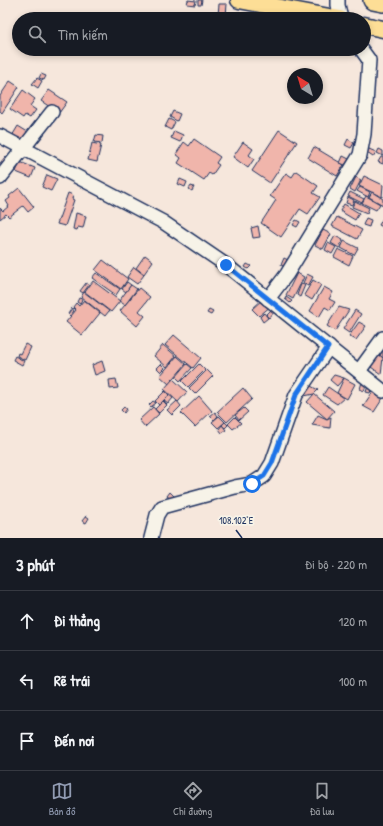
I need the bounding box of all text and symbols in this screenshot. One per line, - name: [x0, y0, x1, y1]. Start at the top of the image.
- search box: [12, 12, 371, 56]
- icon: search: [26, 23, 48, 45]
- text: Tìm kiếm: [58, 24, 108, 45]
- north arrow: [287, 68, 323, 104]
- route end: [217, 256, 235, 274]
- route start: [243, 475, 261, 493]
- text: 108.102°E: [219, 514, 254, 527]
- text: 3 phút: [16, 553, 55, 576]
- text: Đi bộ · 220 m: [305, 555, 367, 573]
- icon: ahead: [16, 610, 38, 632]
- text: Đi thẳng: [54, 610, 100, 631]
- text: 120 m: [339, 612, 367, 630]
- icon: left: [16, 670, 38, 692]
- text: Rẽ trái: [54, 670, 90, 691]
- text: 100 m: [339, 672, 367, 690]
- icon: arrive: [16, 730, 38, 752]
- text: Đến nơi: [54, 730, 95, 751]
- tab: Bản đồ: [49, 780, 75, 818]
- tab: Chỉ đường: [173, 780, 212, 818]
- tab: Đã lưu: [310, 780, 334, 818]

